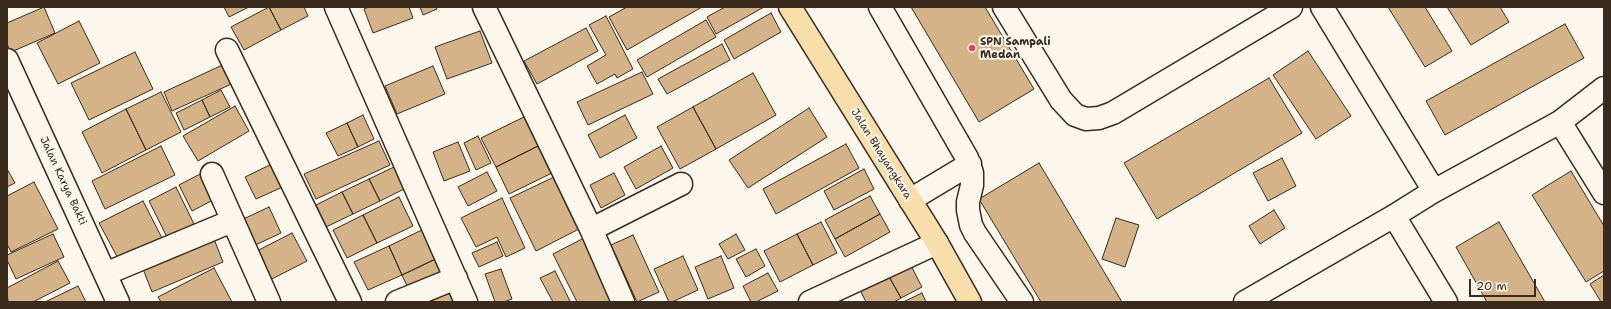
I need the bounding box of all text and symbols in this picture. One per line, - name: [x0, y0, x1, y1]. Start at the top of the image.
- place label: SPN Sampali Medan: [980, 35, 1051, 61]
- marker: SPN Sampali Medan: [967, 43, 977, 53]
- street label: Jalan Bhayangkara: [848, 106, 914, 202]
- street label: Jalan Karya Bakti: [37, 135, 89, 227]
- scale bar: [1471, 271, 1538, 297]
- text: 20 m: [1476, 278, 1507, 294]

